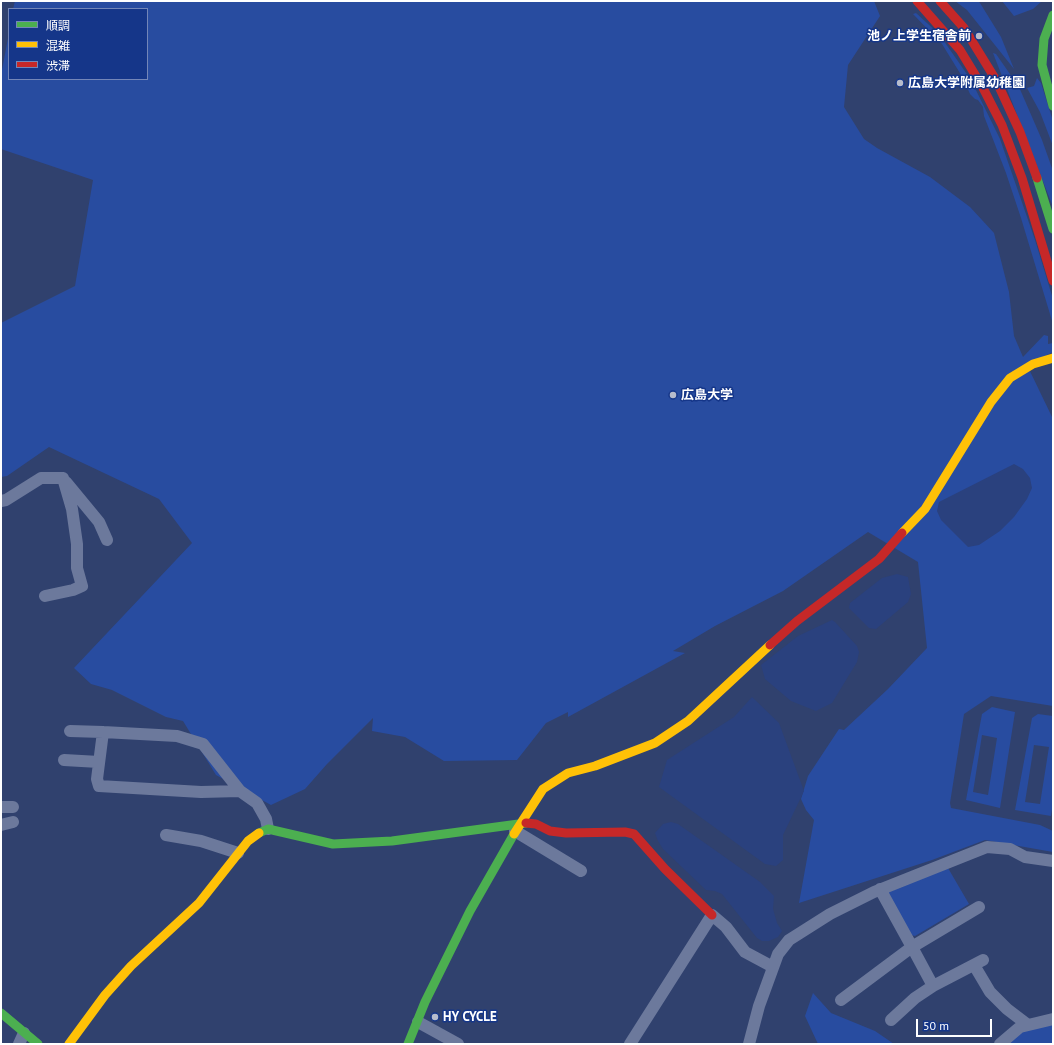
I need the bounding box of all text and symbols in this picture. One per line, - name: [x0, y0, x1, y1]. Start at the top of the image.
- legend: [8, 8, 148, 80]
- text: 順調: [46, 18, 70, 33]
- place label: 池ノ上学生宿舎前: [867, 28, 971, 44]
- marker: 池ノ上学生宿舎前: [974, 31, 984, 41]
- text: 混雑: [46, 38, 70, 53]
- text: 渋滞: [46, 58, 70, 73]
- place label: 広島大学附属幼稚園: [908, 75, 1025, 91]
- marker: 広島大学附属幼稚園: [895, 78, 905, 88]
- place label: 広島大学: [681, 387, 733, 403]
- marker: 広島大学: [668, 390, 678, 400]
- place label: HY CYCLE: [443, 1009, 497, 1025]
- scale bar: [918, 1011, 994, 1037]
- marker: HY CYCLE: [430, 1012, 440, 1022]
- text: 50 m: [923, 1018, 949, 1033]

